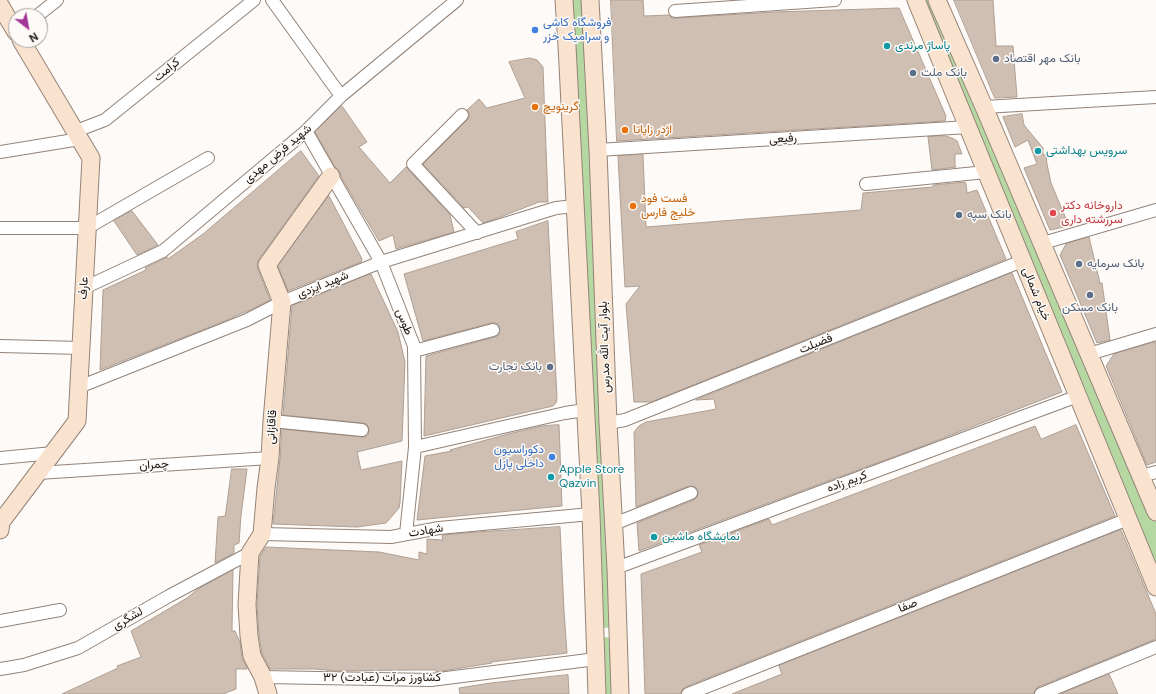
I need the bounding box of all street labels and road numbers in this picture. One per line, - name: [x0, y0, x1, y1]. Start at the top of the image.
- street label: کرامت: [151, 55, 183, 85]
- street label: شهید فرض مهدی: [241, 122, 315, 186]
- street label: رفیعی: [769, 131, 797, 147]
- street label: خیام شمالی: [1019, 265, 1053, 323]
- street label: شهید ایزدی: [295, 268, 351, 302]
- street label: عارف: [76, 276, 92, 300]
- street label: بلوار آیت الله مدرس: [596, 301, 614, 393]
- street label: طوس: [392, 307, 416, 337]
- street label: فضیلت: [797, 331, 835, 357]
- street label: قاقازانی: [264, 409, 280, 445]
- street label: چمران: [139, 457, 169, 473]
- street label: کریم زاده: [825, 468, 869, 496]
- street label: شهادت: [408, 521, 444, 541]
- street label: صفا: [896, 596, 920, 616]
- street label: لشگری: [110, 605, 146, 633]
- street label: ۳۲ کشاورز مرآت (عبادت): [323, 671, 441, 685]

